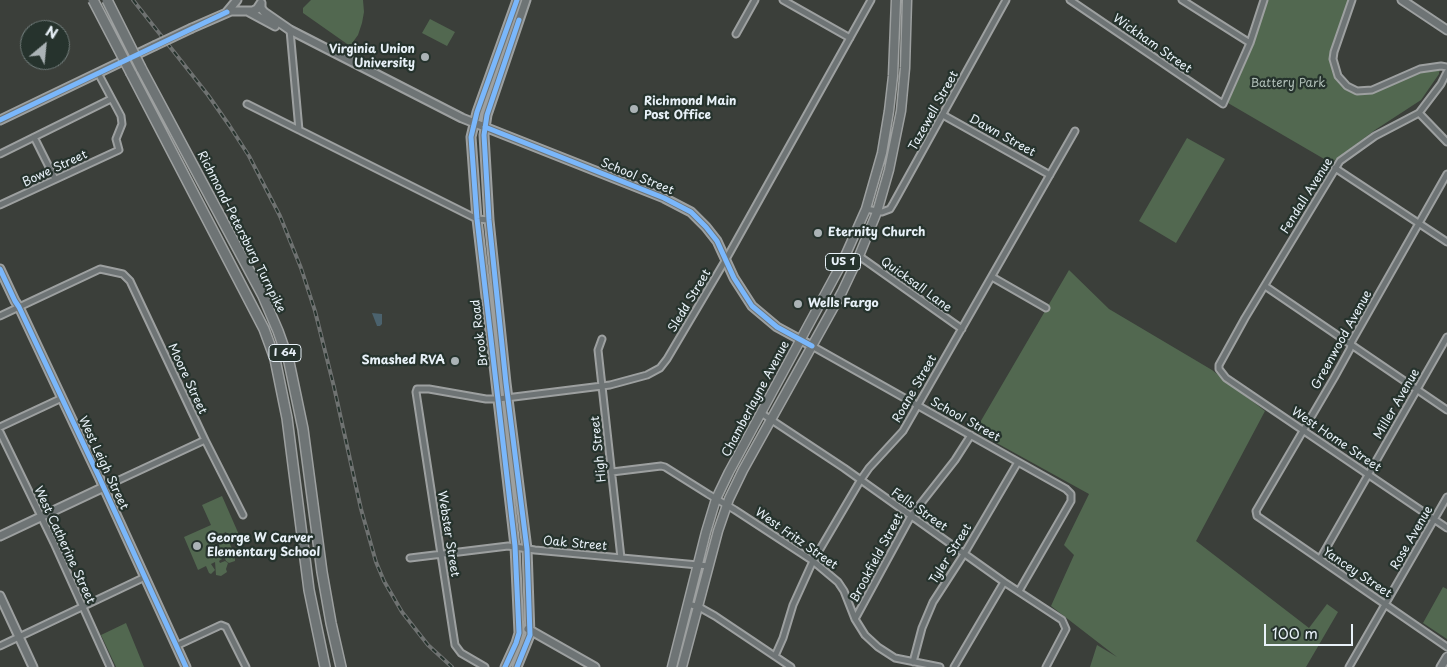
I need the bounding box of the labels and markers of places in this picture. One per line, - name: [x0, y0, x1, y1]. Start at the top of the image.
- place label: Virginia Union University: [329, 43, 415, 71]
- marker: Virginia Union University: [419, 51, 431, 63]
- place label: Richmond Main Post Office: [644, 95, 736, 123]
- marker: Richmond Main Post Office: [628, 103, 640, 115]
- place label: Eternity Church: [828, 226, 925, 240]
- marker: Eternity Church: [812, 227, 824, 239]
- place label: Wells Fargo: [808, 297, 879, 311]
- marker: Wells Fargo: [792, 298, 804, 310]
- place label: Smashed RVA: [361, 354, 445, 368]
- marker: Smashed RVA: [449, 355, 461, 367]
- place label: George W Carver Elementary School: [207, 532, 320, 560]
- marker: George W Carver Elementary School: [191, 540, 203, 552]

